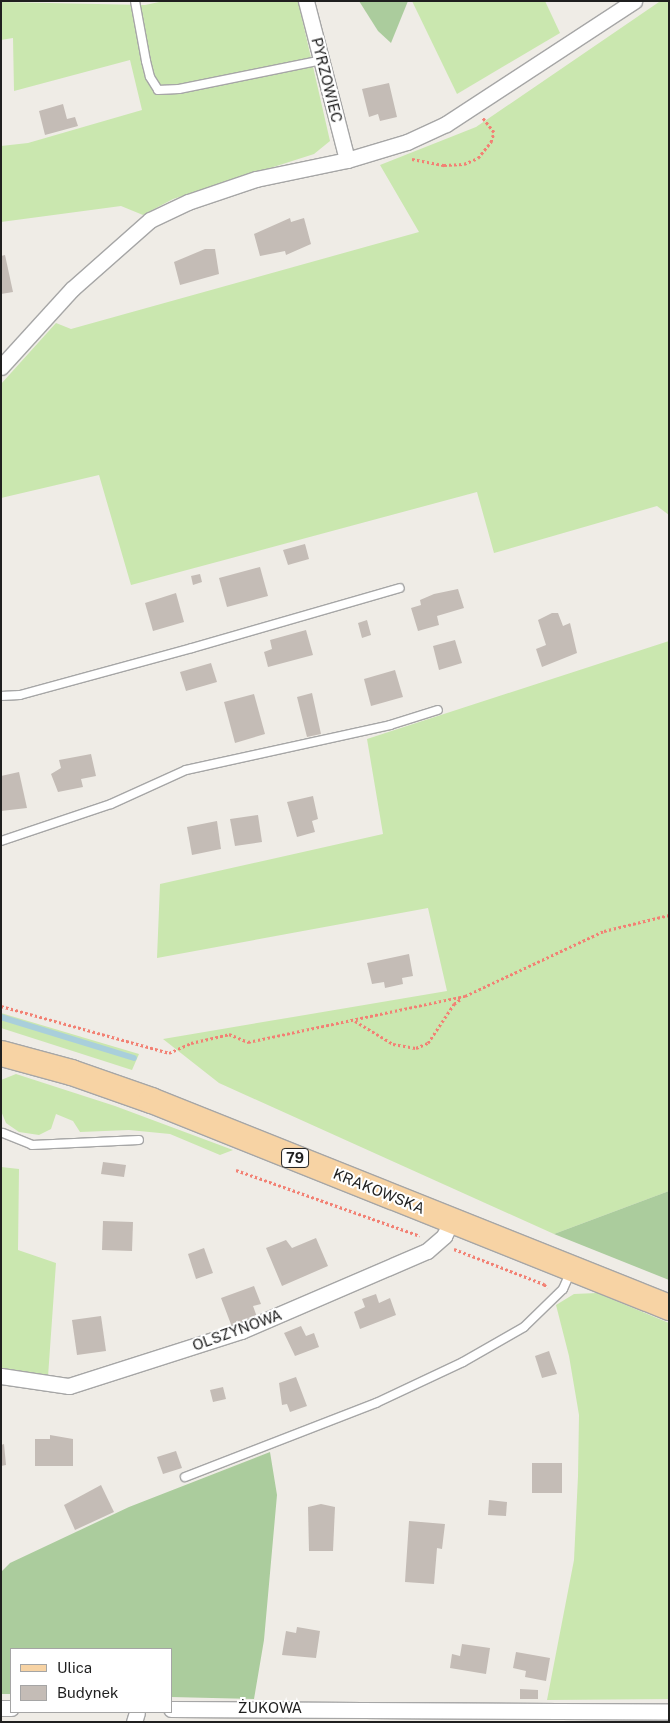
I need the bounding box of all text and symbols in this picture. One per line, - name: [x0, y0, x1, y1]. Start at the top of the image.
- street label: PYRZOWIEC: [308, 36, 346, 124]
- road number: 79: [280, 1146, 310, 1170]
- street label: KRAKOWSKA: [331, 1164, 427, 1218]
- street label: OLSZYNOWA: [190, 1305, 284, 1355]
- legend: [10, 1648, 172, 1713]
- text: Ulica: [57, 1659, 92, 1676]
- text: Budynek: [57, 1684, 118, 1701]
- street label: ŻUKOWA: [238, 1699, 302, 1717]

